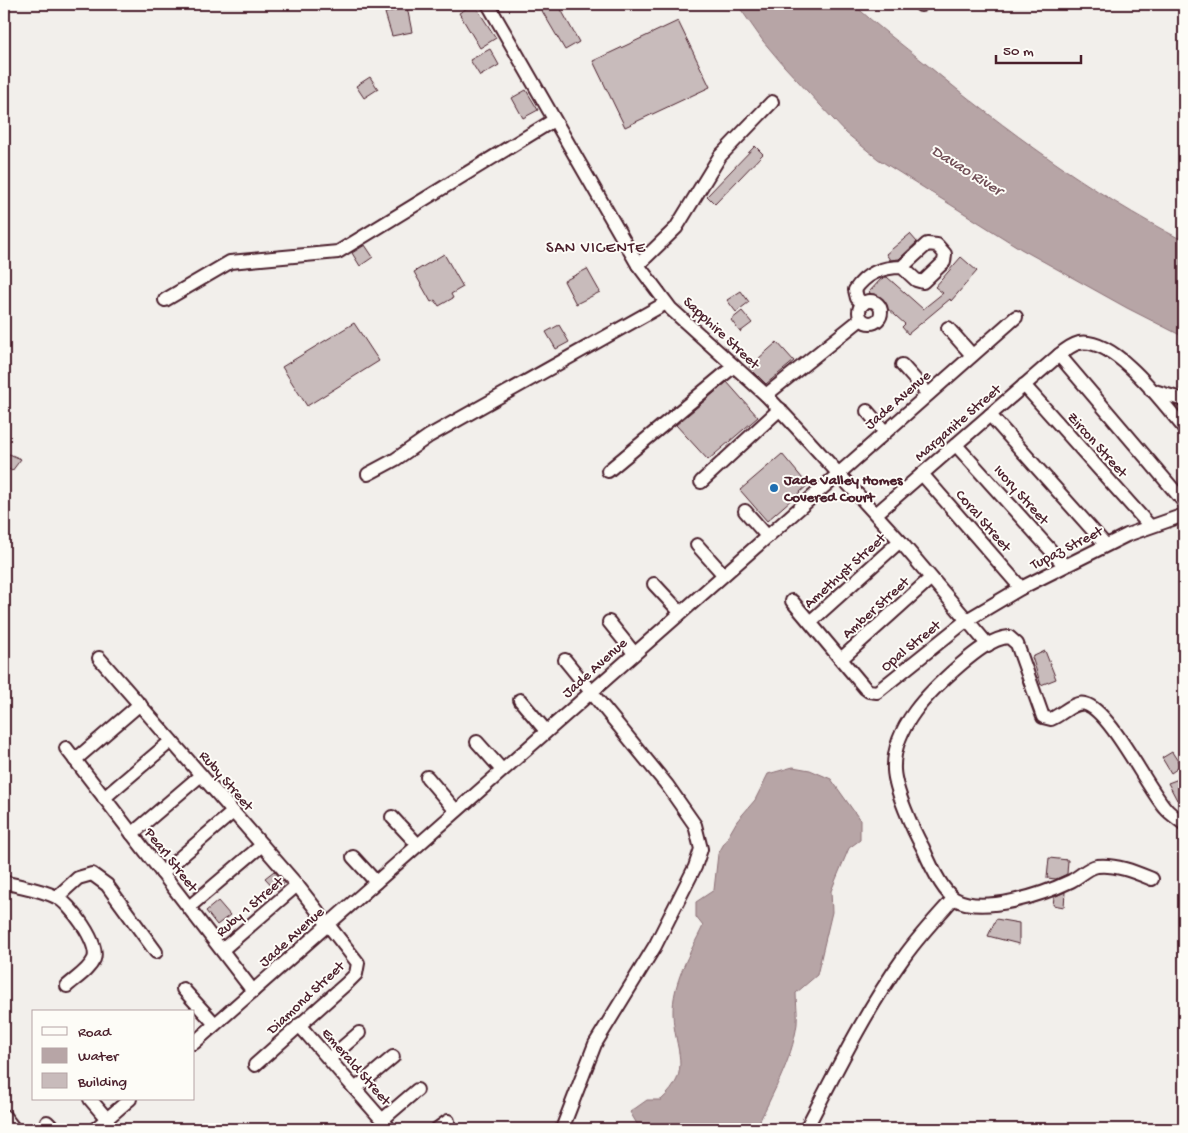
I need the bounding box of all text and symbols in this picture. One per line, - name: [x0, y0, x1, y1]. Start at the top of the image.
- scale bar: [996, 32, 1080, 64]
- text: 50 m: [1003, 43, 1034, 61]
- water label: Davao River: [927, 143, 1008, 203]
- district label: SAN VICENTE: [546, 240, 646, 259]
- street label: Sapphire Street: [679, 293, 764, 375]
- street label: Jade Avenue: [862, 367, 935, 434]
- street label: Marganite Street: [911, 380, 1007, 466]
- street label: Zircon Street: [1062, 409, 1132, 483]
- street label: Ivory Street: [989, 462, 1053, 530]
- place label: Jade Valley Homes Covered Court: [783, 472, 904, 507]
- marker: Jade Valley Homes Covered Court: [768, 482, 780, 494]
- street label: Coral Street: [951, 487, 1016, 557]
- street label: Tupaz Street: [1027, 522, 1108, 575]
- street label: Amethyst Street: [801, 529, 891, 613]
- street label: Amber Street: [839, 572, 915, 643]
- street label: Opal Street: [878, 616, 946, 676]
- street label: Jade Avenue: [559, 634, 632, 702]
- street label: Ruby Street: [195, 748, 258, 816]
- street label: Pearl Street: [139, 824, 202, 897]
- street label: Ruby 1 Street: [213, 872, 289, 942]
- street label: Jade Avenue: [256, 903, 329, 971]
- street label: Diamond Street: [263, 957, 350, 1040]
- legend: [32, 1010, 195, 1100]
- text: Road: [78, 1024, 112, 1042]
- street label: Emerald Street: [317, 1025, 395, 1111]
- text: Water: [78, 1048, 120, 1066]
- text: Building: [77, 1074, 127, 1092]

